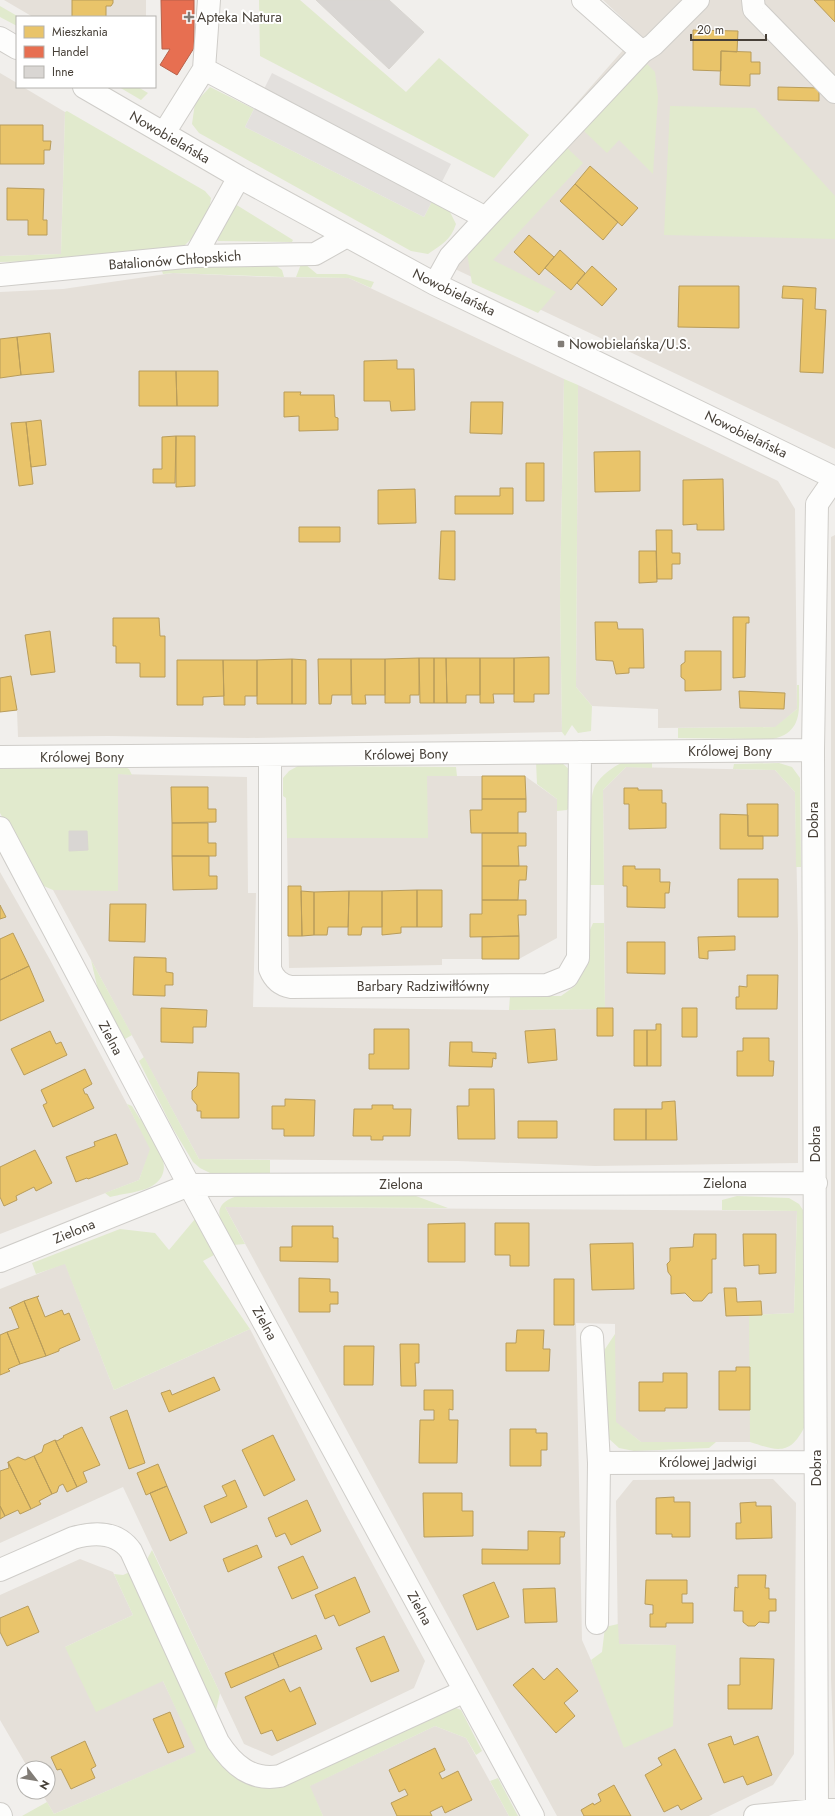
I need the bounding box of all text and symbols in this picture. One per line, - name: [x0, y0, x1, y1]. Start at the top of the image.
- place label: Apteka Natura: [197, 7, 282, 27]
- marker: Apteka Natura: [184, 12, 194, 22]
- legend: [16, 16, 156, 88]
- scale bar: [691, 16, 766, 42]
- text: 20 m: [697, 21, 724, 39]
- text: Mieszkania: [52, 23, 108, 41]
- text: Handel: [52, 43, 88, 61]
- text: Inne: [52, 63, 74, 81]
- street label: Nowobielańska: [126, 106, 214, 168]
- street label: Batalionów Chłopskich: [108, 245, 242, 275]
- street label: Nowobielańska: [409, 263, 499, 321]
- place label: Nowobielańska/U.S.: [569, 334, 691, 354]
- marker: Nowobielańska/U.S.: [556, 339, 566, 349]
- street label: Nowobielańska: [701, 405, 791, 463]
- street label: Królowej Bony: [688, 741, 773, 761]
- street label: Królowej Bony: [364, 743, 449, 765]
- street label: Królowej Bony: [40, 747, 125, 767]
- street label: Dobra: [803, 802, 823, 838]
- street label: Barbary Radziwiłłówny: [357, 976, 490, 996]
- street label: Zielna: [94, 1018, 128, 1058]
- street label: Dobra: [805, 1126, 825, 1162]
- street label: Zielona: [703, 1173, 747, 1193]
- street label: Zielona: [379, 1174, 423, 1194]
- street label: Zielona: [50, 1214, 98, 1248]
- street label: Zielna: [248, 1302, 282, 1344]
- street label: Dobra: [806, 1450, 826, 1486]
- street label: Królowej Jadwigi: [659, 1452, 757, 1472]
- street label: Zielna: [403, 1587, 437, 1629]
- north arrow: [16, 1760, 56, 1800]
- text: N: [35, 1777, 54, 1793]

